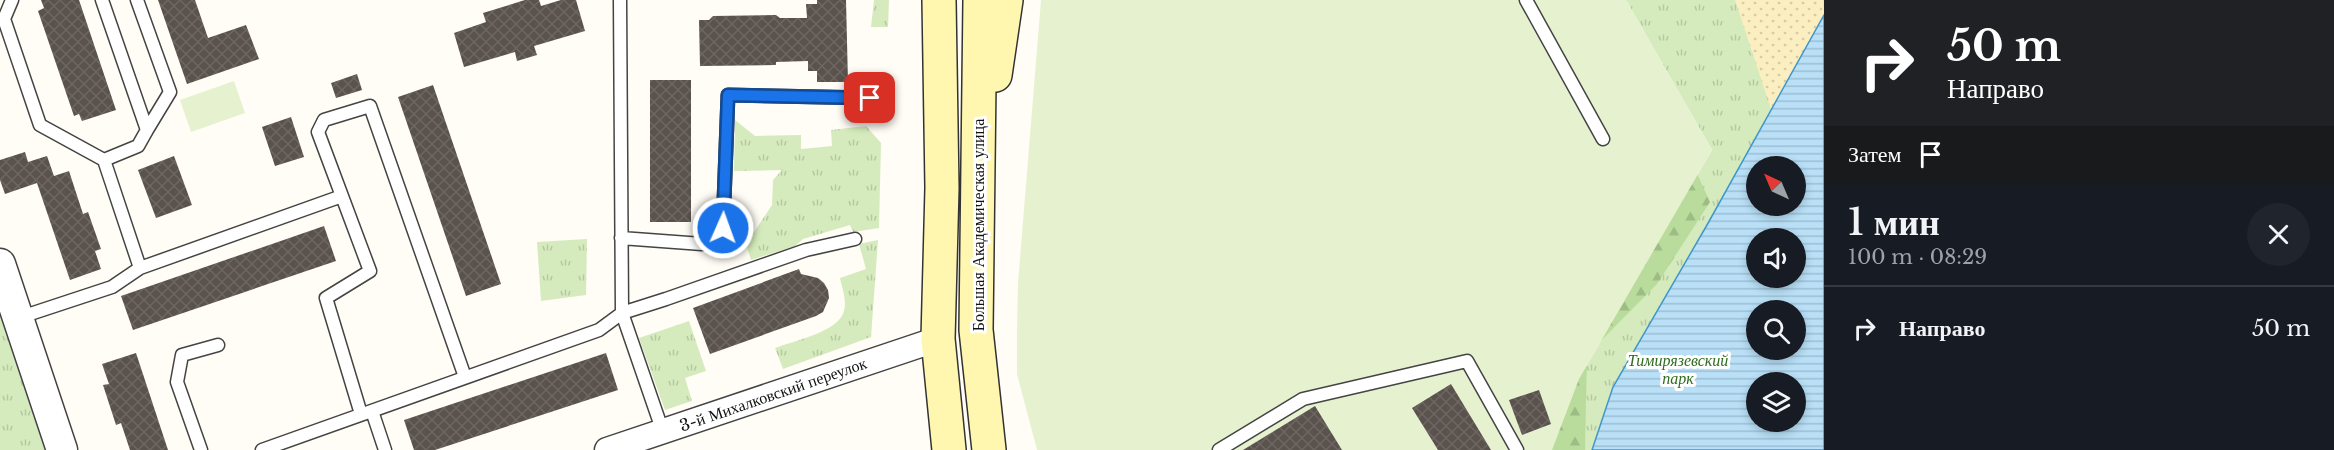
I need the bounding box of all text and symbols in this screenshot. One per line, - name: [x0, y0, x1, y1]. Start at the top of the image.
- text: 50 m: [1947, 20, 2061, 72]
- icon: right: [1848, 24, 1926, 102]
- pin: [844, 72, 895, 123]
- text: Направо: [1947, 72, 2044, 105]
- icon: arrive: [853, 81, 886, 114]
- street label: Большая Академическая улица: [968, 119, 988, 331]
- icon: arrive: [1914, 138, 1947, 171]
- text: Затем: [1848, 141, 1902, 168]
- north arrow: [1746, 156, 1806, 216]
- map controls: [1746, 156, 1806, 432]
- position arrow: [691, 196, 755, 260]
- text: 1 мин: [1848, 200, 1940, 245]
- button: close: [2247, 203, 2310, 266]
- button: sound: [1746, 228, 1806, 288]
- text: 100 m · 08:29: [1848, 245, 1987, 269]
- button: search: [1746, 300, 1806, 360]
- icon: right: [1848, 312, 1881, 345]
- text: Направо: [1899, 315, 1985, 342]
- text: 50 m: [2252, 315, 2310, 342]
- park label: Тимирязевский парк: [1628, 350, 1728, 388]
- street label: 3-й Михалковский переулок: [677, 352, 869, 435]
- button: layers: [1746, 372, 1806, 432]

